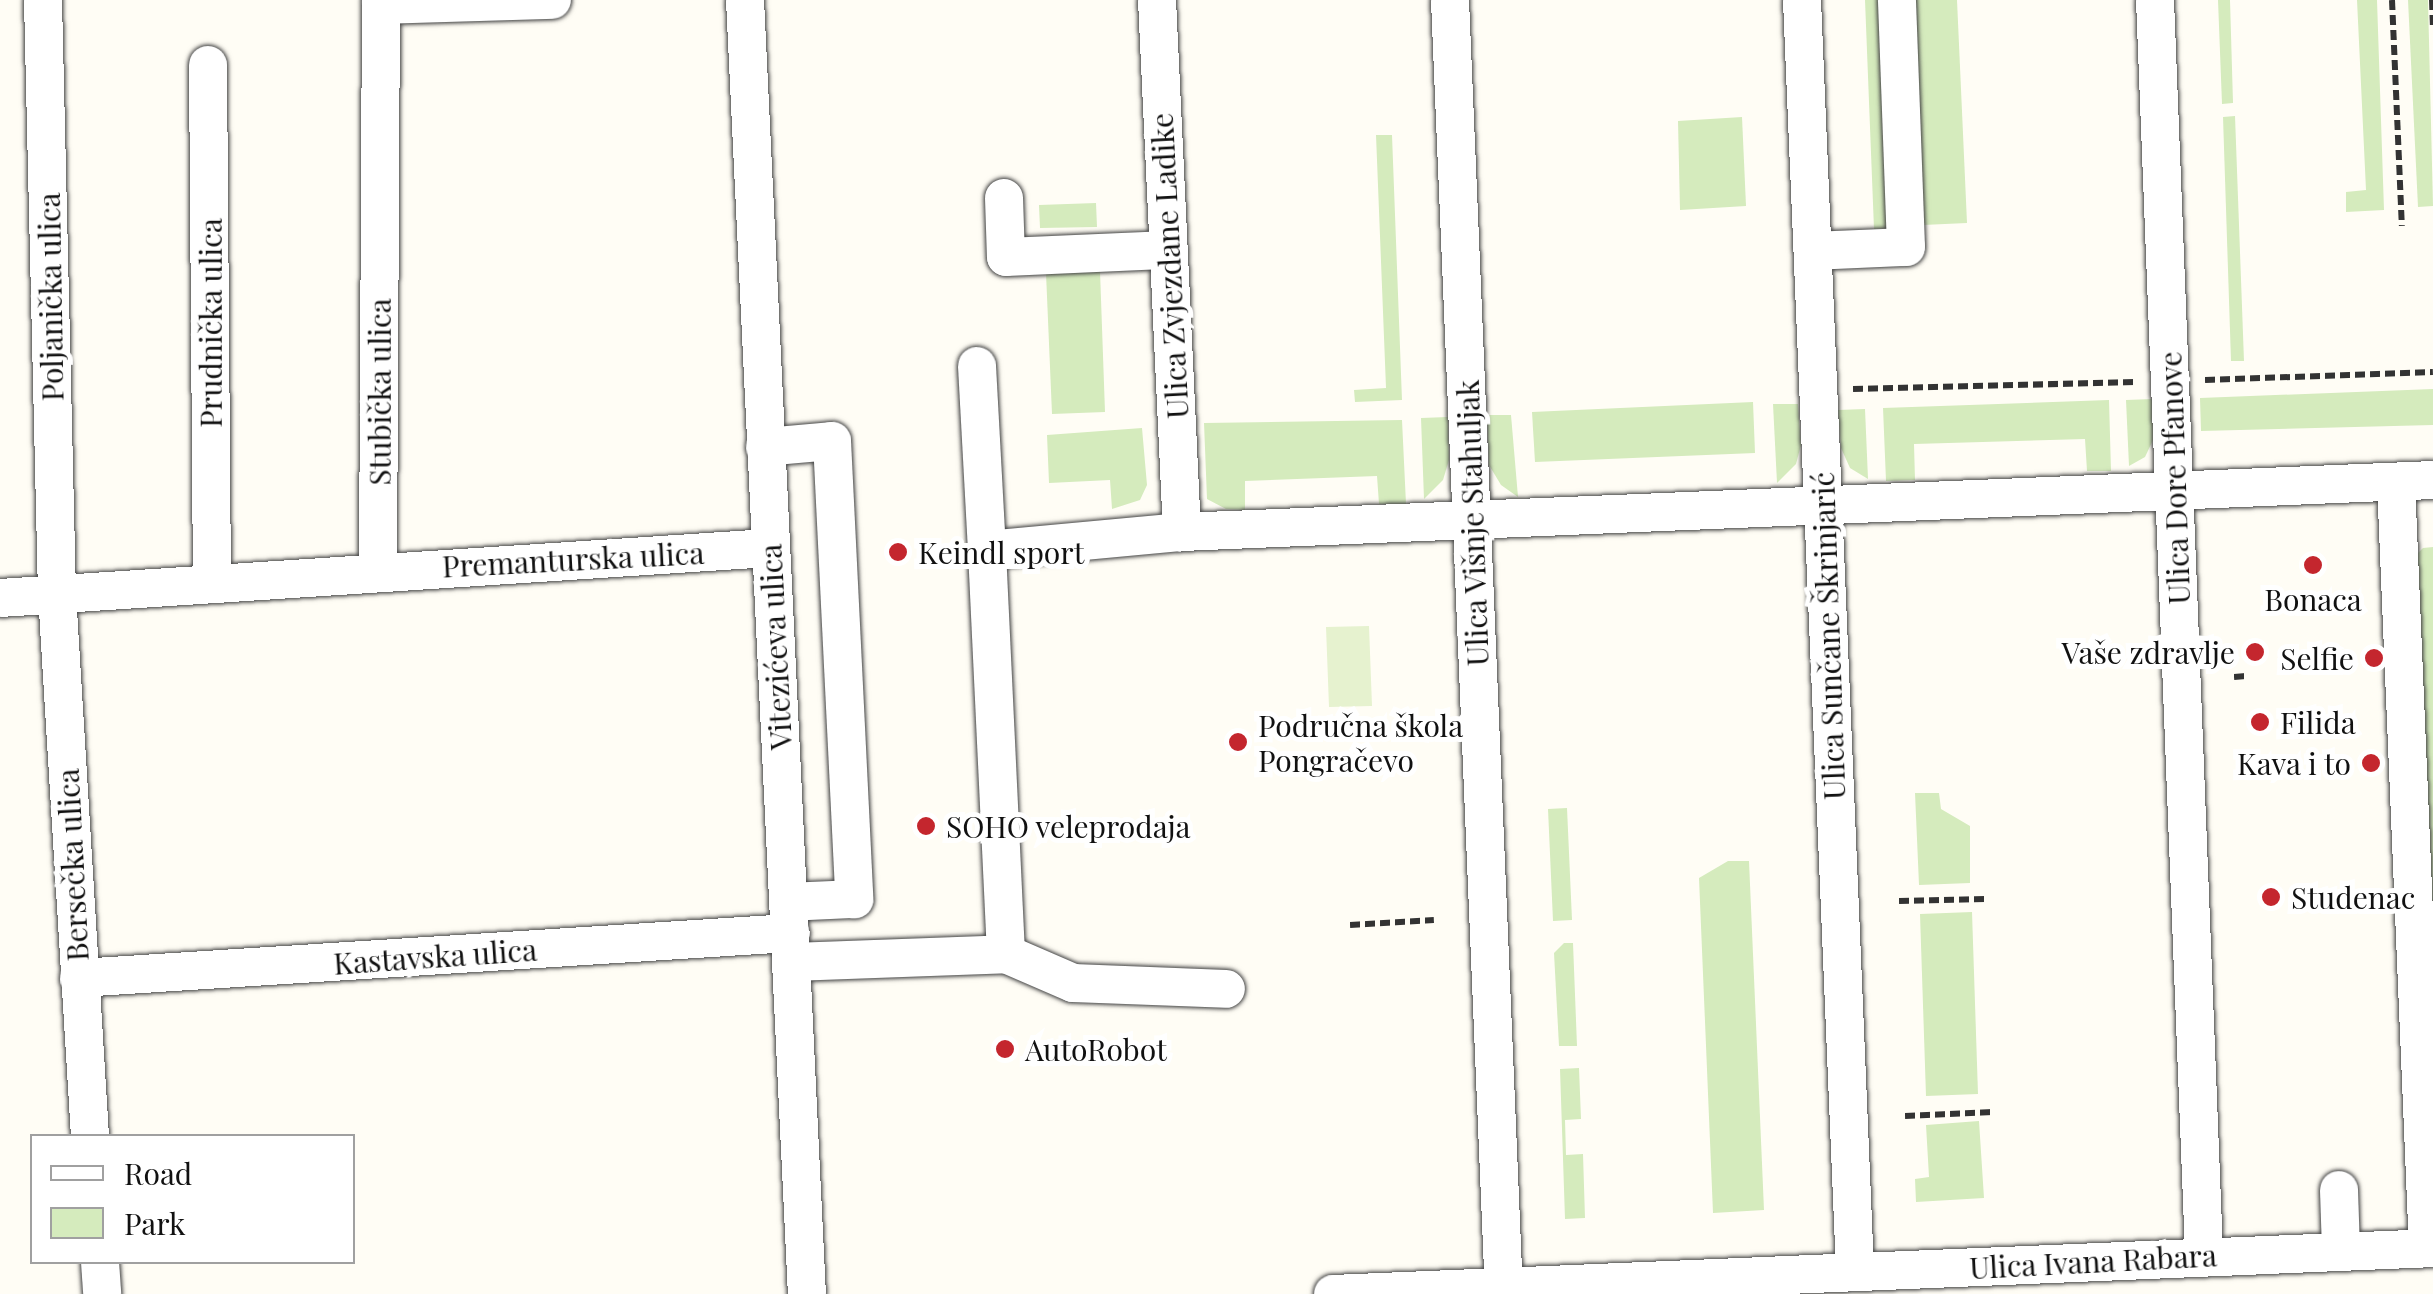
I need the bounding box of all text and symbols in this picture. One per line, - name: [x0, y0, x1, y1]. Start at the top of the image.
- street label: Ulica Zvjezdane Ladike: [1143, 112, 1195, 420]
- street label: Poljanička ulica: [30, 192, 70, 402]
- street label: Prudnička ulica: [192, 218, 228, 428]
- street label: Stubička ulica: [361, 298, 397, 486]
- street label: Ulica Dore Pfanove: [2152, 351, 2196, 605]
- street label: Ulica Višnje Stahuljak: [1449, 378, 1495, 668]
- street label: Ulica Sunčane Škrinjarić: [1804, 471, 1852, 801]
- street label: Premanturska ulica: [441, 534, 705, 584]
- place label: Keindl sport: [918, 534, 1084, 570]
- marker: Keindl sport: [887, 541, 909, 563]
- street label: Vitezićeva ulica: [752, 543, 798, 751]
- marker: Bonaca: [2302, 554, 2324, 576]
- place label: Bonaca: [2264, 581, 2362, 617]
- place label: Vaše zdravlje: [2061, 634, 2235, 670]
- place label: Selfie: [2280, 640, 2354, 676]
- marker: Vaše zdravlje: [2244, 641, 2266, 663]
- marker: Selfie: [2363, 647, 2385, 669]
- place label: Filida: [2280, 704, 2356, 740]
- place label: Područna škola Pongračevo: [1258, 707, 1463, 778]
- marker: Filida: [2249, 711, 2271, 733]
- marker: Područna škola Pongračevo: [1227, 731, 1249, 753]
- place label: Kava i to: [2236, 745, 2351, 781]
- marker: Kava i to: [2360, 752, 2382, 774]
- street label: Bersečka ulica: [49, 768, 95, 962]
- place label: SOHO veleprodaja: [946, 808, 1191, 844]
- marker: SOHO veleprodaja: [915, 815, 937, 837]
- place label: Studenac: [2291, 879, 2415, 915]
- marker: Studenac: [2260, 886, 2282, 908]
- street label: Kastavska ulica: [332, 931, 538, 981]
- place label: AutoRobot: [1025, 1031, 1167, 1067]
- marker: AutoRobot: [994, 1038, 1016, 1060]
- legend: [30, 1134, 355, 1264]
- text: Road: [124, 1153, 192, 1193]
- text: Park: [124, 1203, 186, 1243]
- street label: Ulica Ivana Rabara: [1968, 1237, 2218, 1285]

